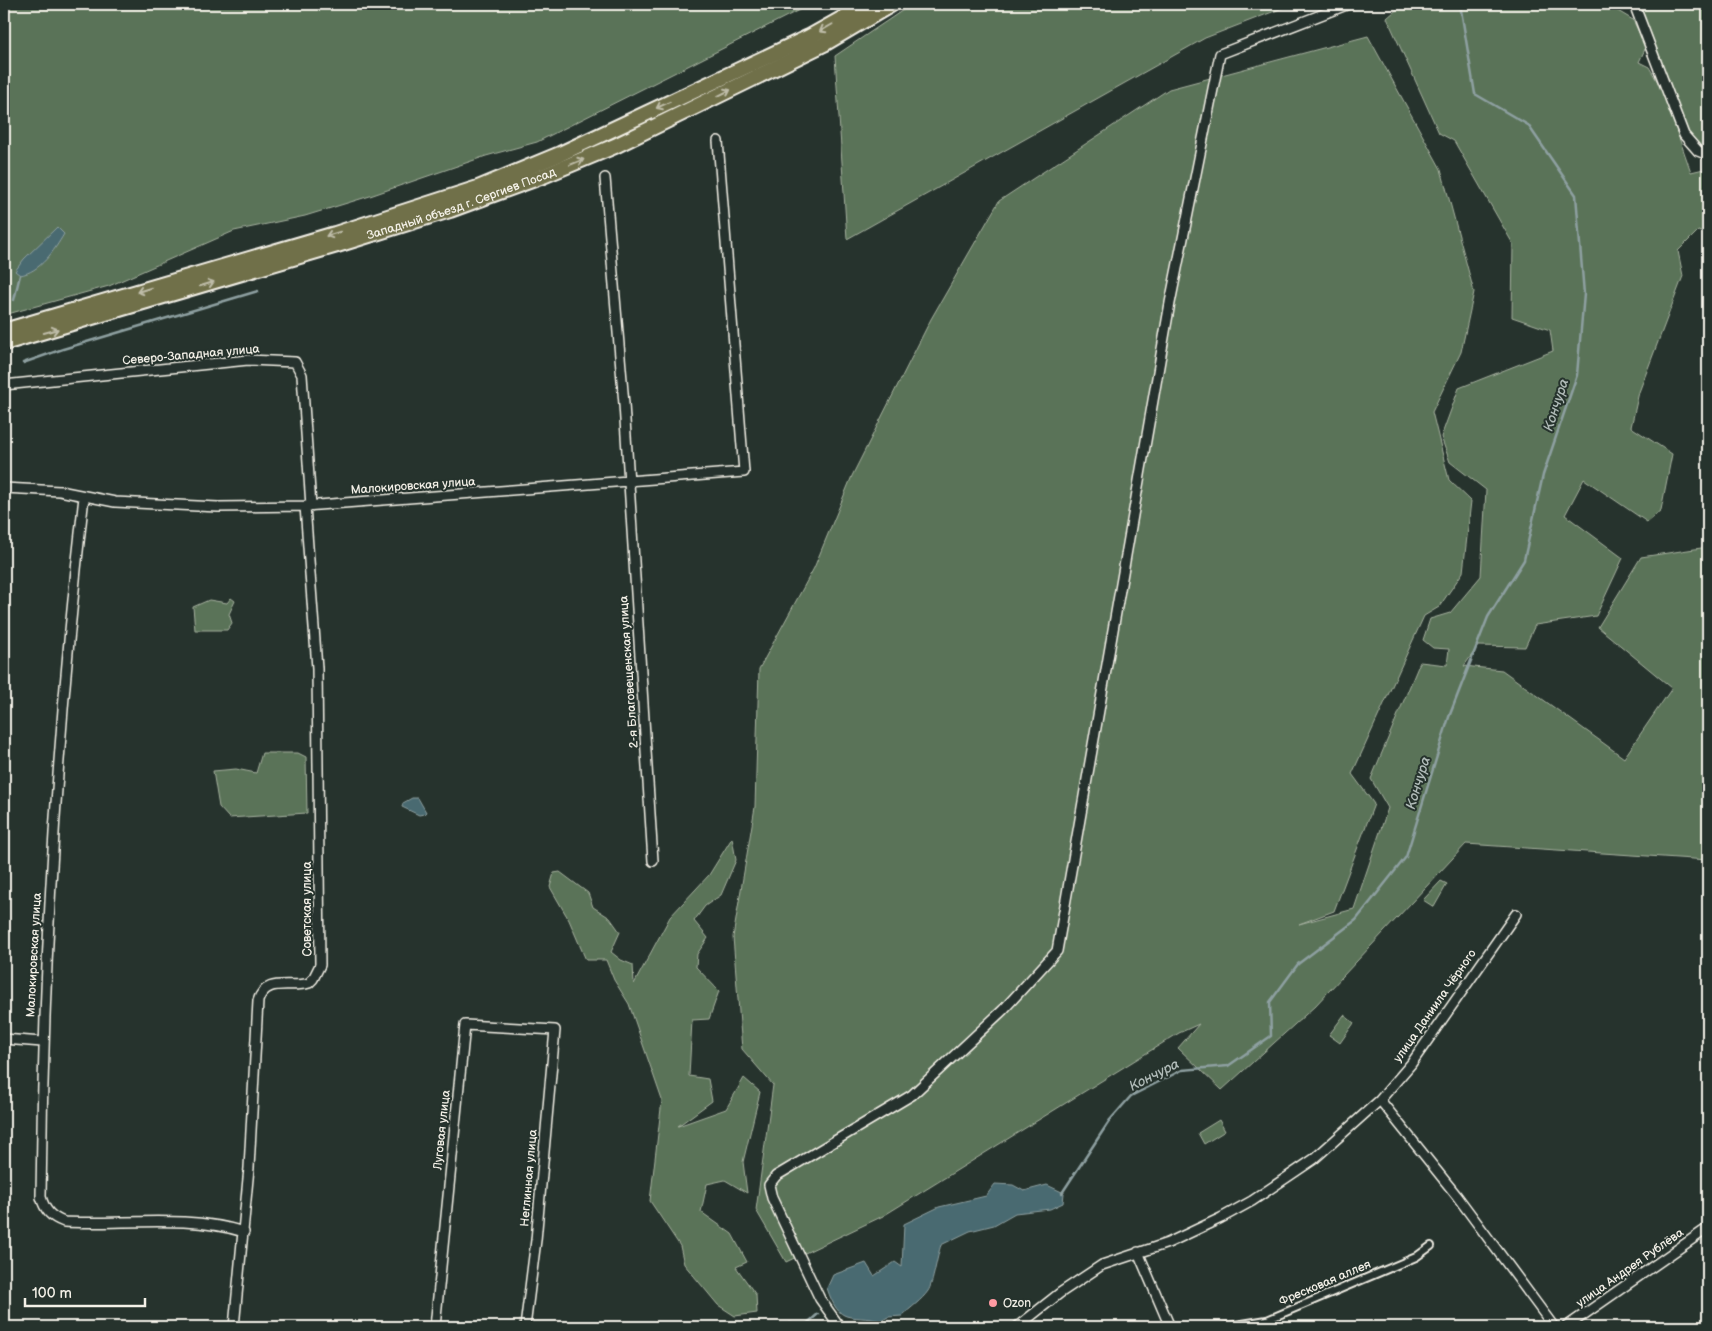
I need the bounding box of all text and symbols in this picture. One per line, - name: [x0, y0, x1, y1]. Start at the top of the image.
- one-way arrow: [818, 23, 833, 33]
- one-way arrow: [716, 88, 731, 97]
- one-way arrow: [656, 100, 671, 110]
- one-way arrow: [569, 157, 584, 166]
- street label: Западный объезд г. Сергиев Посад: [365, 164, 558, 243]
- one-way arrow: [325, 230, 341, 240]
- one-way arrow: [198, 279, 214, 289]
- one-way arrow: [136, 286, 152, 296]
- one-way arrow: [42, 325, 58, 335]
- street label: Северо-Западная улица: [122, 342, 260, 368]
- water label: Кончура: [1540, 377, 1572, 433]
- street label: Малокировская улица: [350, 474, 476, 498]
- street label: 2-я Благовещенская улица: [616, 595, 642, 749]
- water label: Кончура: [1402, 755, 1434, 811]
- street label: Советская улица: [300, 862, 315, 956]
- street label: Малокировская улица: [23, 892, 45, 1018]
- street label: улица Даниила Чёрного: [1390, 947, 1480, 1065]
- water label: Кончура: [1126, 1055, 1182, 1095]
- street label: Луговая улица: [430, 1089, 454, 1172]
- street label: Неглинная улица: [517, 1129, 541, 1227]
- street label: улица Андрея Рублёва: [1573, 1225, 1687, 1311]
- street label: Фресковая аллея: [1277, 1257, 1374, 1309]
- scale bar: [25, 1276, 145, 1308]
- text: 100 m: [32, 1284, 72, 1303]
- place label: Ozon: [1003, 1296, 1031, 1311]
- marker: Ozon: [987, 1297, 999, 1309]

